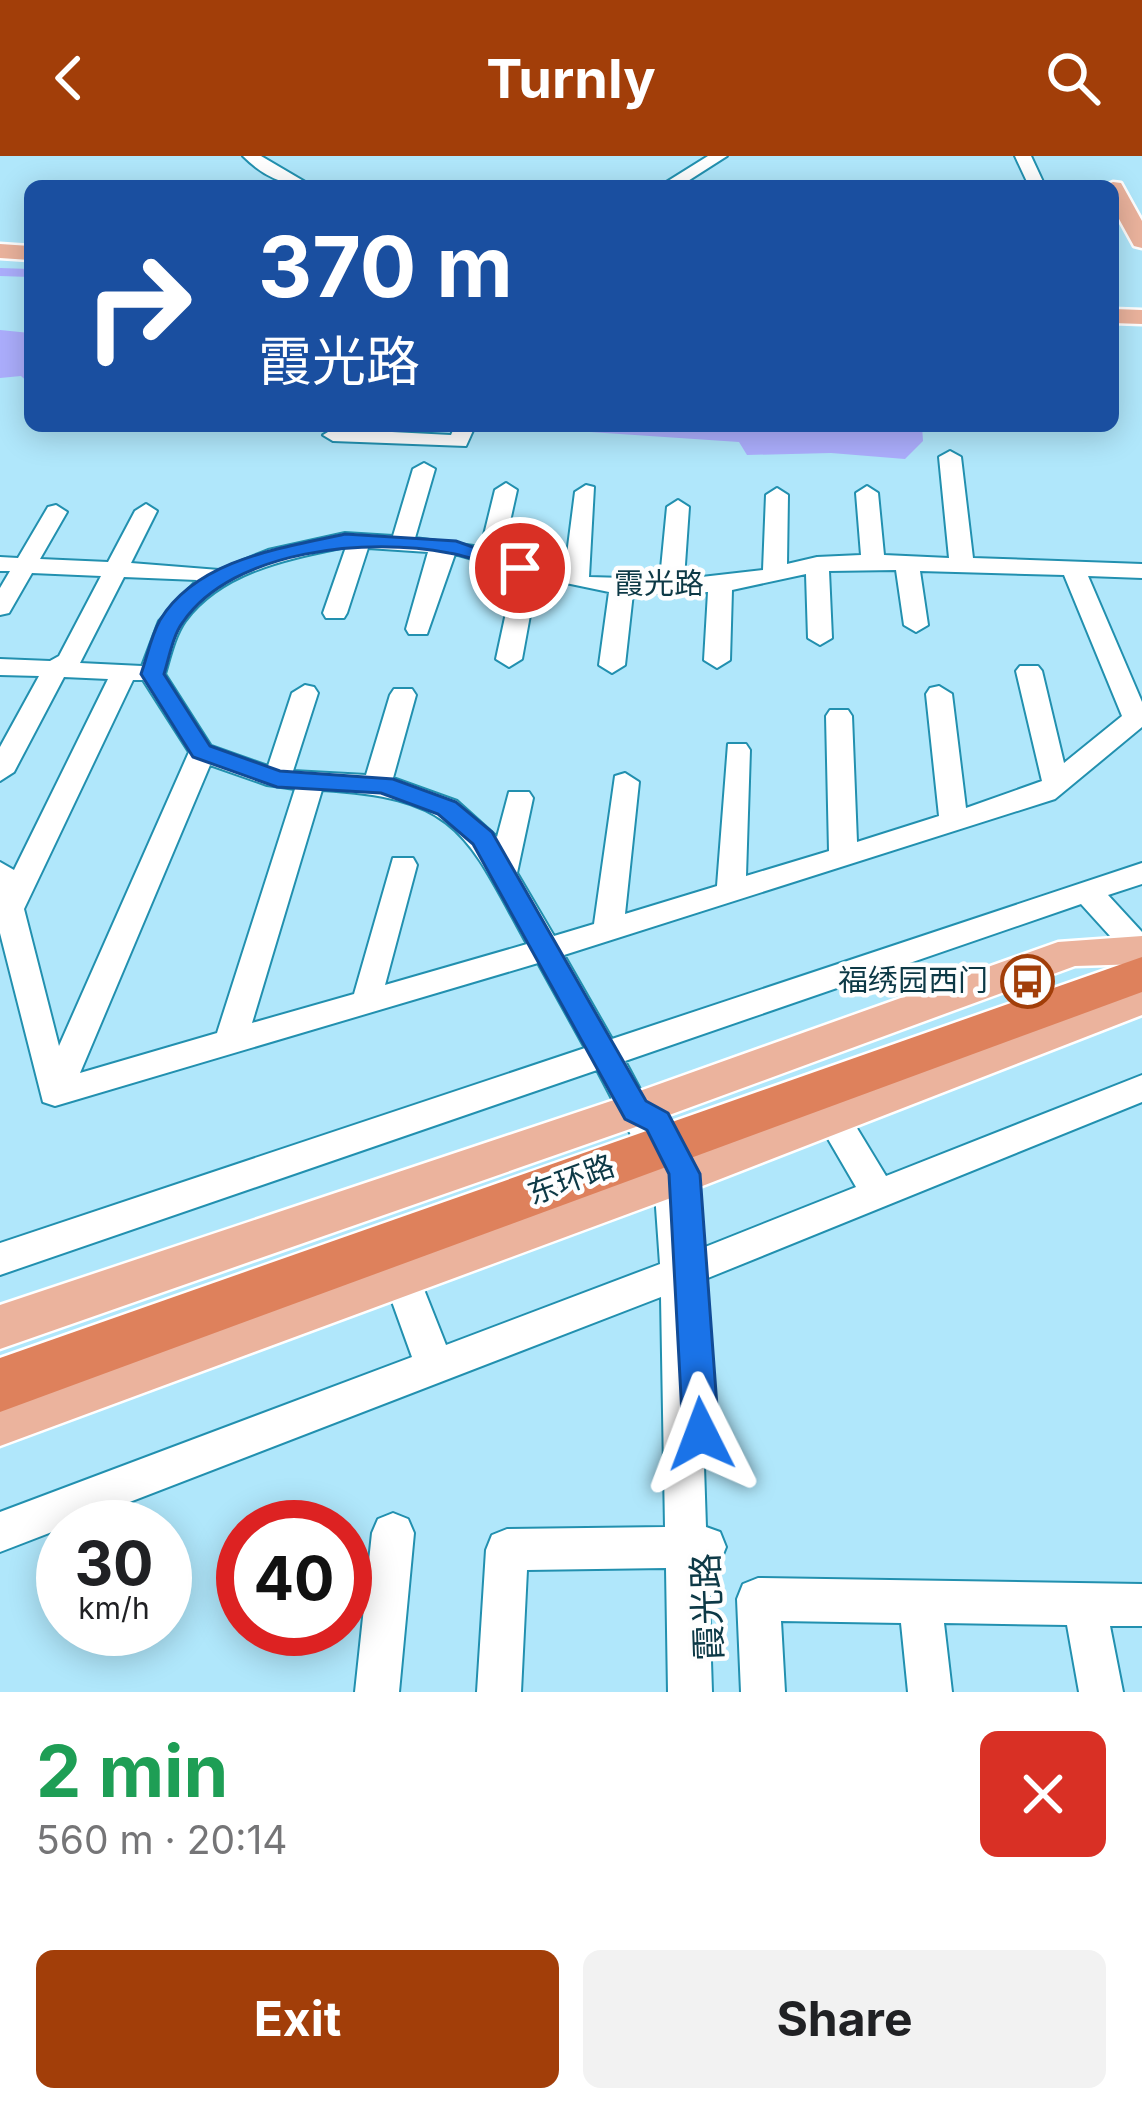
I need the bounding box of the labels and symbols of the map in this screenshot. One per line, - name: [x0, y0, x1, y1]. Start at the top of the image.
- pin: [469, 517, 571, 619]
- street label: 霞光路: [614, 565, 704, 601]
- bus stop icon: 福绣园西门: [999, 953, 1055, 1009]
- place label: 福绣园西门: [838, 962, 988, 998]
- street label: 东环路: [522, 1147, 619, 1211]
- position arrow: [638, 1371, 764, 1497]
- speed limit sign: 40: [216, 1500, 372, 1656]
- street label: 霞光路: [683, 1552, 731, 1662]

